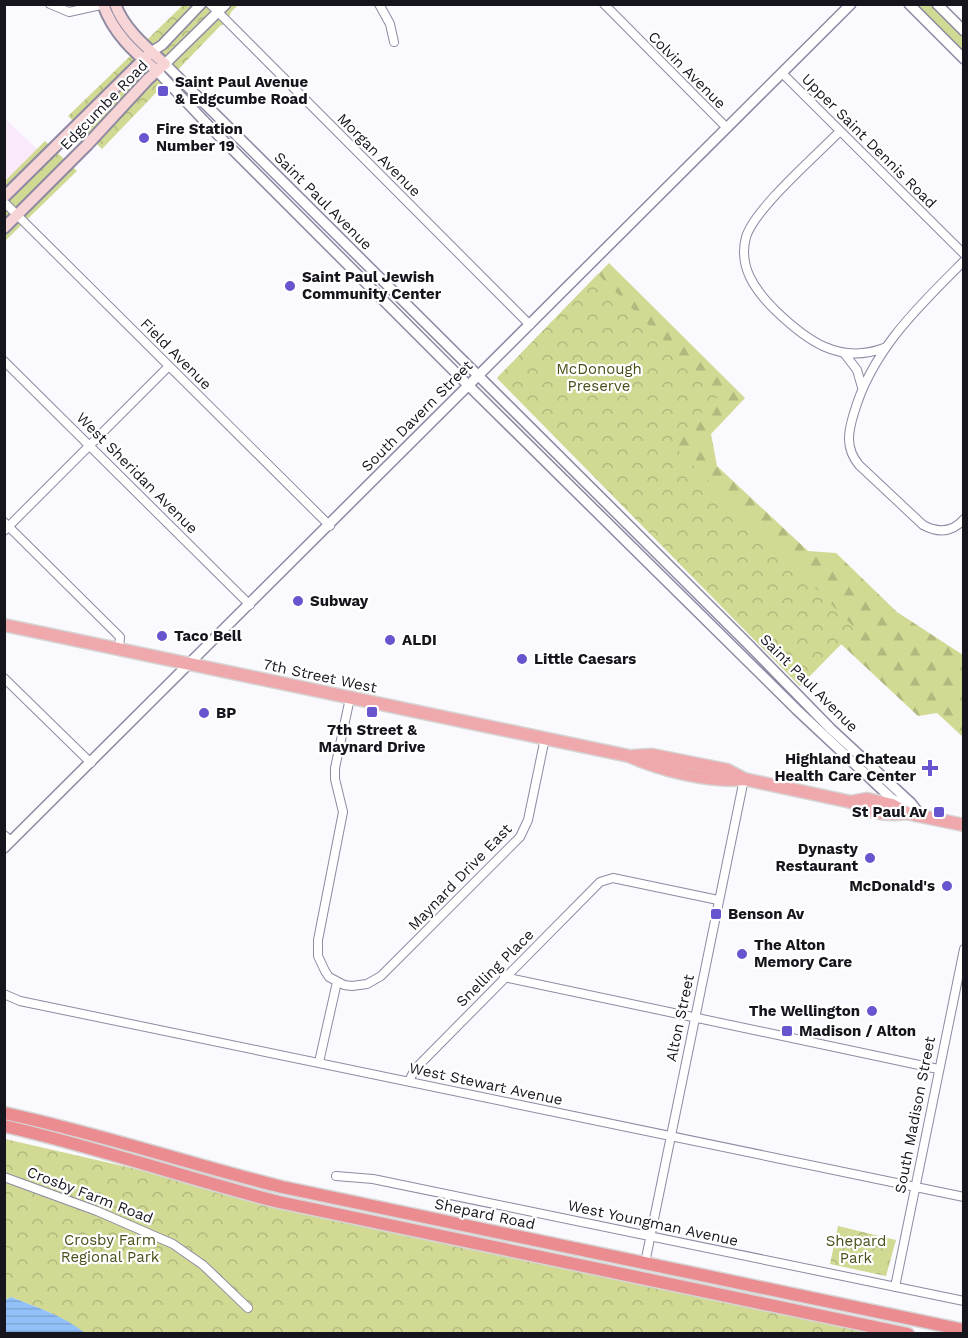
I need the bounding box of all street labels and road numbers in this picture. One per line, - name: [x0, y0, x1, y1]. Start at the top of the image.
- street label: Colvin Avenue: [644, 27, 730, 113]
- street label: Edgcumbe Road: [56, 56, 152, 154]
- street label: Upper Saint Dennis Road: [798, 70, 940, 212]
- street label: Morgan Avenue: [333, 109, 425, 201]
- street label: Saint Paul Avenue: [270, 148, 376, 254]
- street label: Field Avenue: [137, 315, 215, 393]
- street label: South Davern Street: [358, 356, 477, 475]
- street label: West Sheridan Avenue: [73, 409, 201, 537]
- street label: Saint Paul Avenue: [756, 630, 862, 736]
- street label: 7th Street West: [262, 655, 379, 697]
- street label: Maynard Drive East: [404, 819, 516, 934]
- street label: Snelling Place: [452, 925, 538, 1011]
- street label: Alton Street: [662, 972, 698, 1063]
- street label: South Madison Street: [891, 1034, 939, 1195]
- street label: West Stewart Avenue: [408, 1059, 564, 1109]
- street label: Crosby Farm Road: [24, 1163, 156, 1227]
- street label: Shepard Road: [433, 1195, 537, 1233]
- street label: West Youngman Avenue: [566, 1196, 740, 1250]

